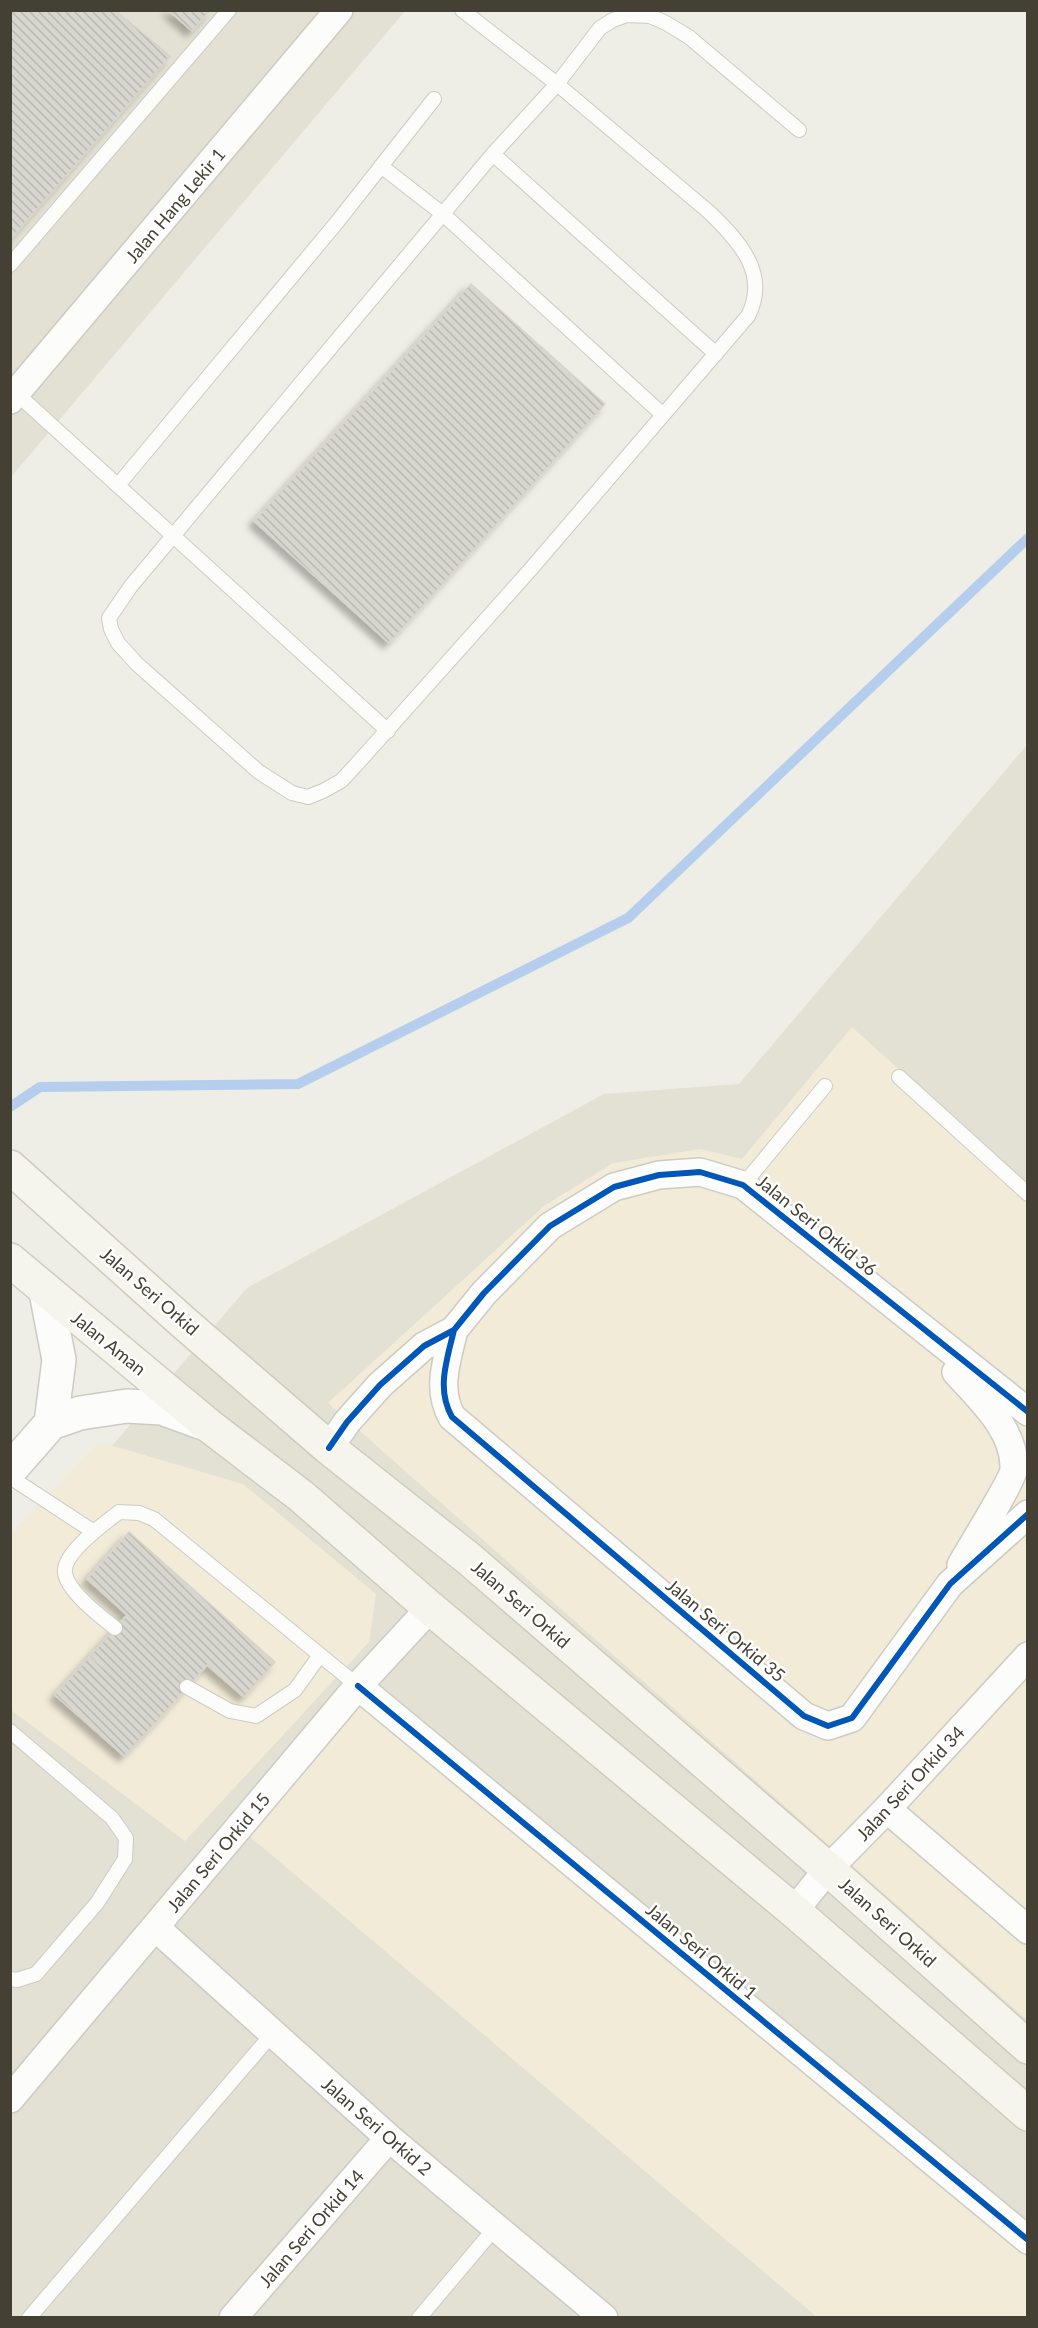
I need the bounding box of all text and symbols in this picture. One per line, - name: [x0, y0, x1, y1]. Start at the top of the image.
- street label: Jalan Hang Lekir 1: [121, 143, 229, 267]
- street label: Jalan Seri Orkid 36: [752, 1170, 882, 1280]
- street label: Jalan Seri Orkid: [96, 1242, 204, 1340]
- street label: Jalan Aman: [67, 1306, 151, 1380]
- street label: Jalan Seri Orkid: [467, 1555, 575, 1653]
- street label: Jalan Seri Orkid 35: [662, 1574, 790, 1686]
- street label: Jalan Seri Orkid 34: [851, 1721, 969, 1845]
- street label: Jalan Seri Orkid 15: [162, 1788, 274, 1916]
- street label: Jalan Seri Orkid: [835, 1873, 941, 1971]
- street label: Jalan Seri Orkid 1: [642, 1898, 762, 2004]
- street label: Jalan Seri Orkid 2: [318, 2072, 436, 2180]
- street label: Jalan Seri Orkid 14: [254, 2165, 368, 2291]

